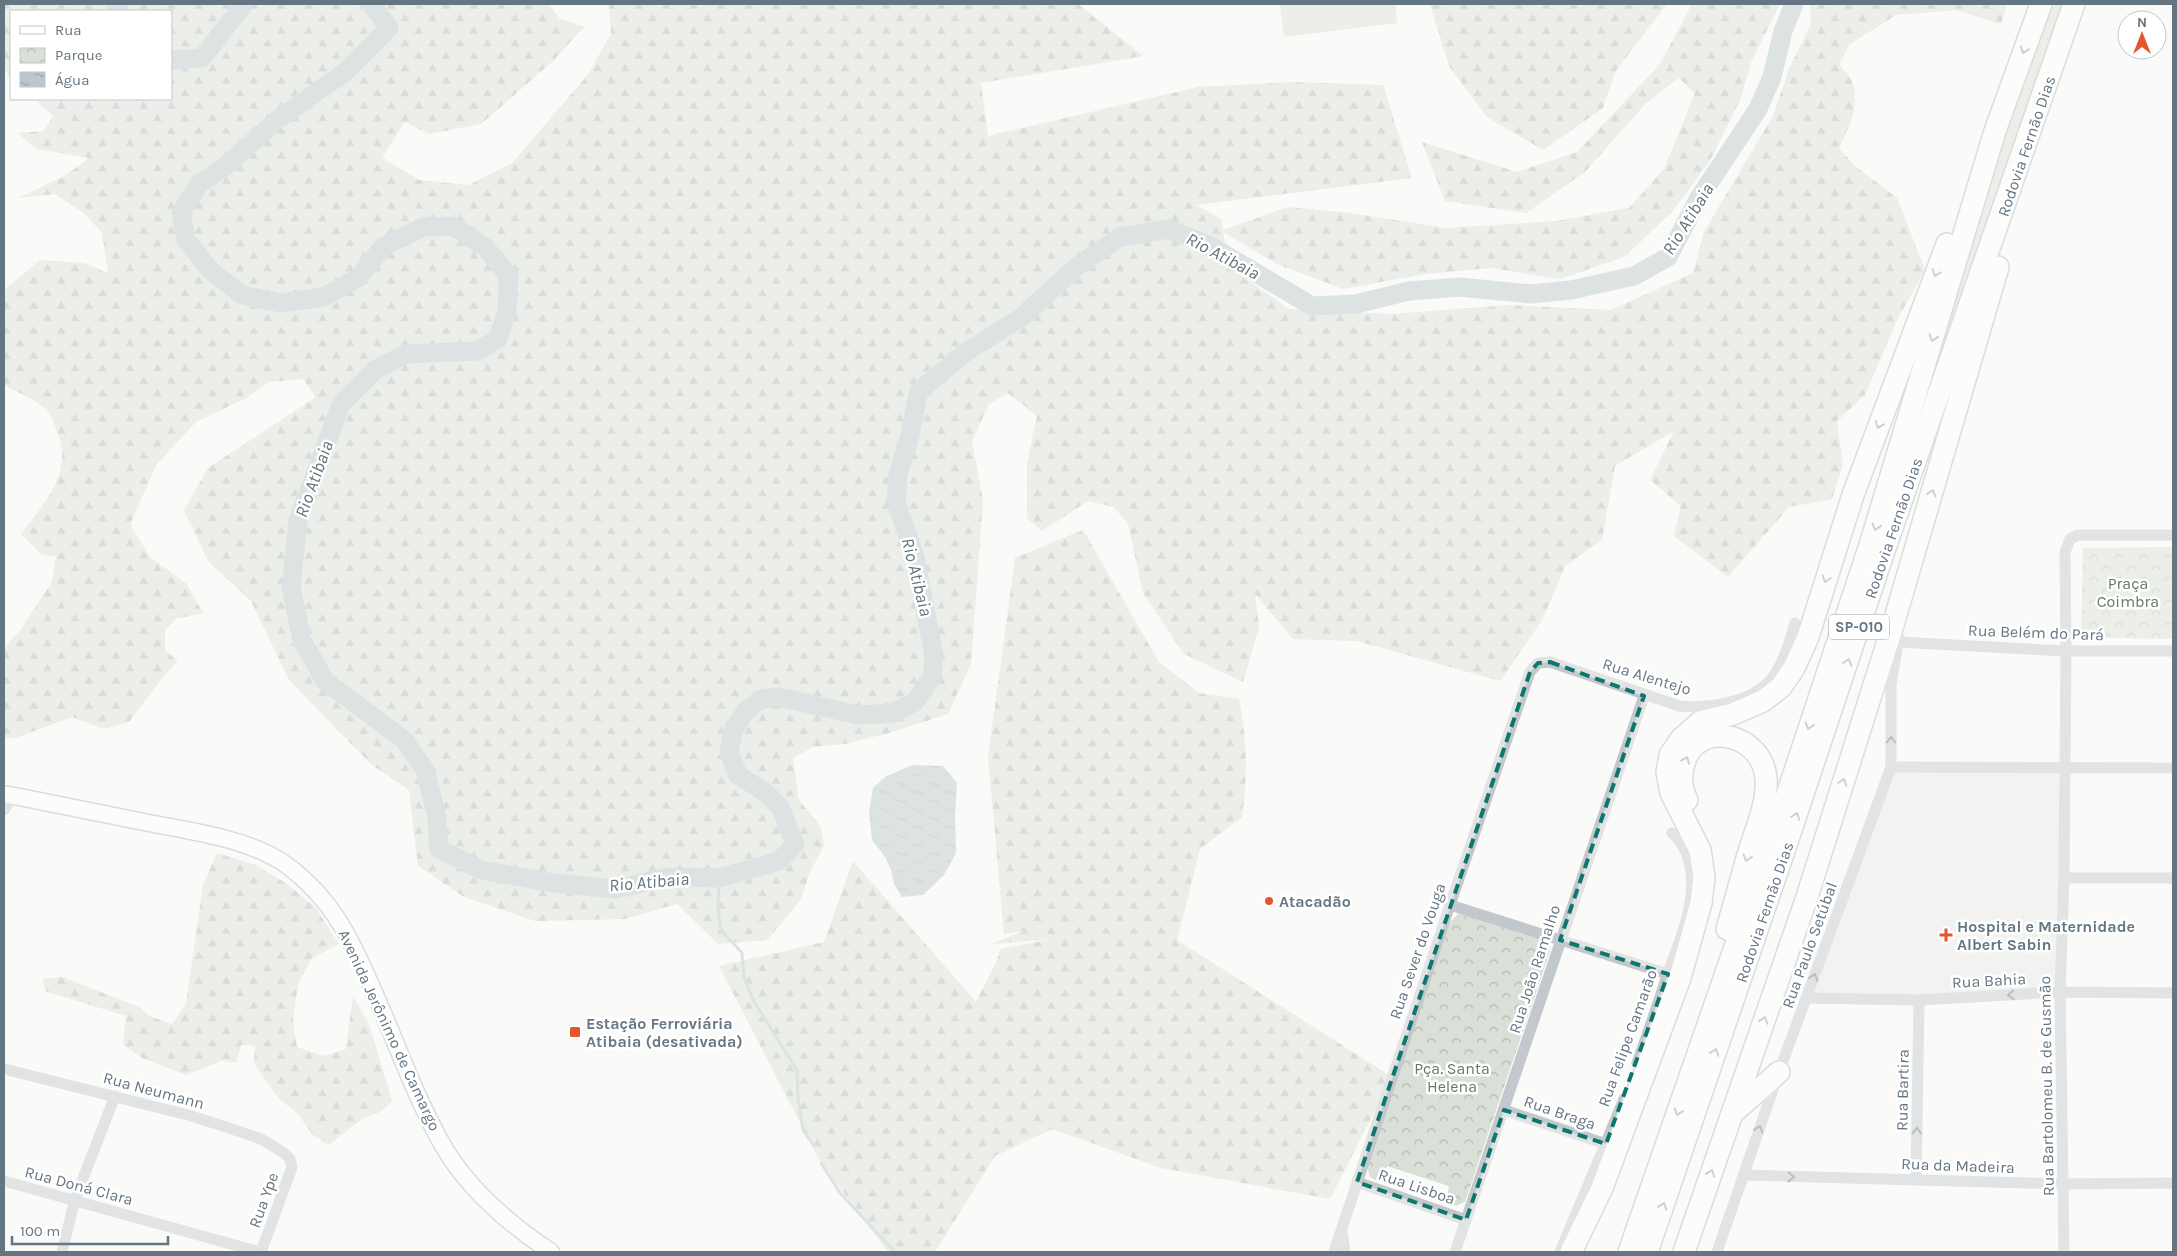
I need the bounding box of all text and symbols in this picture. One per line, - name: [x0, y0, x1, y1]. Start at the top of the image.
- legend: [10, 10, 172, 100]
- north arrow: [2117, 10, 2167, 60]
- text: N: [2137, 14, 2147, 31]
- text: Rua: [55, 21, 82, 39]
- one-way arrow: [2020, 45, 2030, 53]
- text: Parque: [55, 46, 103, 64]
- text: Água: [55, 71, 89, 89]
- street label: Rodovia Fernão Dias: [1993, 73, 2059, 219]
- water label: Rio Atibaia: [1657, 179, 1719, 259]
- water label: Rio Atibaia: [1182, 227, 1264, 285]
- one-way arrow: [1932, 268, 1942, 277]
- one-way arrow: [1928, 333, 1938, 341]
- one-way arrow: [1875, 420, 1885, 429]
- water label: Rio Atibaia: [290, 438, 338, 520]
- street label: Rodovia Fernão Dias: [1860, 455, 1926, 601]
- one-way arrow: [1927, 490, 1937, 498]
- one-way arrow: [1871, 522, 1881, 531]
- water label: Rio Atibaia: [897, 535, 937, 619]
- one-way arrow: [1822, 574, 1832, 582]
- park label: Praça Coimbra: [2097, 574, 2159, 611]
- road number: SP-010: [1829, 614, 1889, 640]
- street label: Rua Belém do Pará: [1968, 621, 2104, 644]
- street label: Rua Alentejo: [1600, 654, 1693, 699]
- one-way arrow: [1842, 658, 1852, 666]
- one-way arrow: [1805, 721, 1815, 730]
- one-way arrow: [1886, 736, 1896, 744]
- one-way arrow: [1679, 756, 1690, 765]
- one-way arrow: [1838, 779, 1848, 787]
- one-way arrow: [1790, 812, 1800, 821]
- street label: Rodovia Fernão Dias: [1731, 839, 1797, 985]
- one-way arrow: [1743, 854, 1753, 862]
- water label: Rio Atibaia: [608, 868, 690, 896]
- street label: Rua Paulo Setúbal: [1778, 880, 1841, 1011]
- street label: Rua Sever do Vouga: [1385, 881, 1450, 1022]
- place label: Atacadão: [1279, 892, 1351, 911]
- marker: Atacadão: [1263, 895, 1275, 907]
- street label: Rua João Ramalho: [1505, 903, 1564, 1036]
- place label: Hospital e Maternidade Albert Sabin: [1957, 917, 2135, 954]
- street label: Avenida Jerônimo de Camargo: [334, 927, 445, 1134]
- marker: Hospital e Maternidade Albert Sabin: [1939, 928, 1953, 942]
- street label: Rua Felipe Camarão: [1594, 967, 1661, 1109]
- street label: Rua Bahia: [1952, 969, 2027, 992]
- one-way arrow: [1808, 973, 1818, 981]
- street label: Rua Bartolomeu B. de Gusmão: [2035, 976, 2058, 1196]
- one-way arrow: [2007, 989, 2015, 1000]
- place label: Estação Ferroviária Atibaia (desativada): [586, 1014, 743, 1051]
- one-way arrow: [1758, 1016, 1768, 1024]
- marker: Estação Ferroviária Atibaia (desativada): [568, 1025, 582, 1039]
- one-way arrow: [1710, 1049, 1720, 1057]
- street label: Rua Bartira: [1892, 1049, 1913, 1131]
- park label: Pça. Santa Helena: [1414, 1059, 1490, 1096]
- street label: Rua Neumann: [101, 1068, 207, 1113]
- street label: Rua Braga: [1522, 1091, 1598, 1134]
- one-way arrow: [1674, 1107, 1684, 1116]
- one-way arrow: [1753, 1126, 1763, 1134]
- one-way arrow: [1912, 1127, 1922, 1134]
- street label: Rua da Madeira: [1901, 1154, 2015, 1177]
- street label: Rua Doná Clara: [23, 1162, 135, 1209]
- street label: Rua Lisboa: [1376, 1165, 1458, 1208]
- one-way arrow: [1705, 1169, 1715, 1178]
- street label: Rua Ype: [245, 1170, 282, 1230]
- one-way arrow: [1788, 1171, 1796, 1182]
- one-way arrow: [1657, 1202, 1667, 1211]
- scale bar: [12, 1214, 169, 1246]
- text: 100 m: [20, 1222, 60, 1240]

